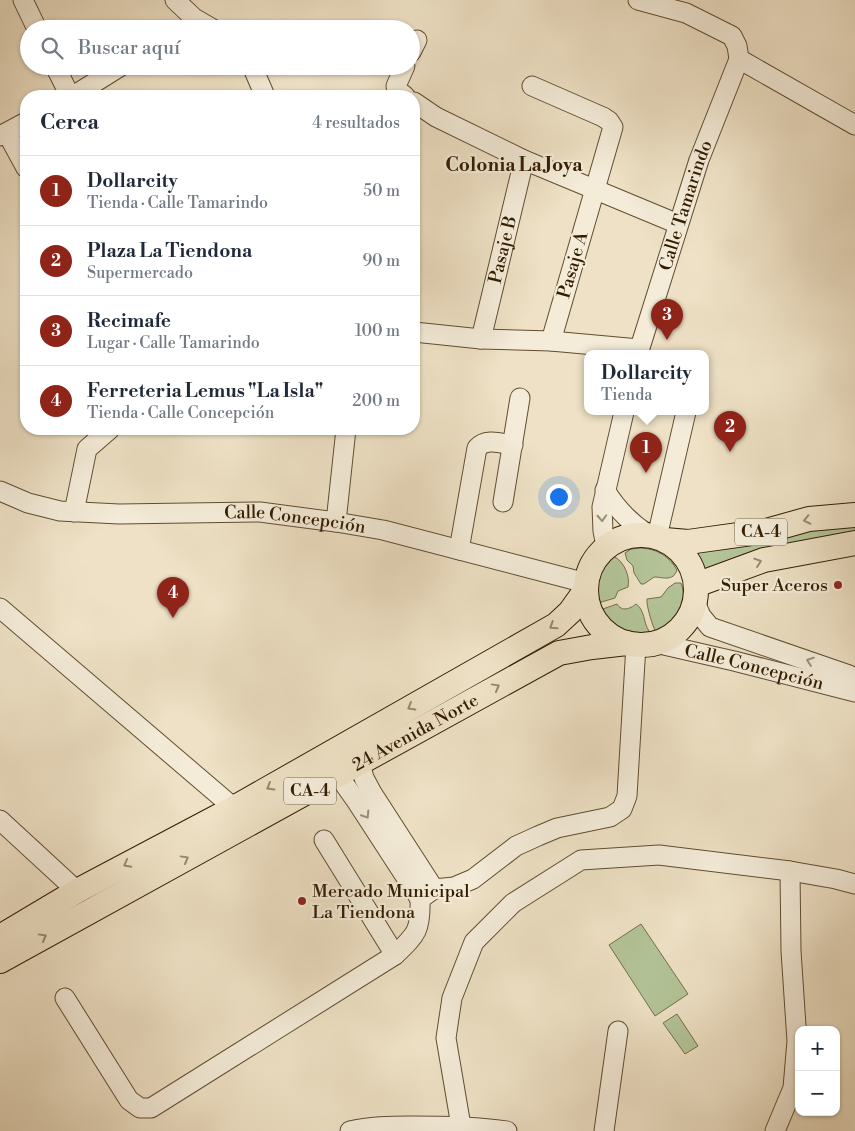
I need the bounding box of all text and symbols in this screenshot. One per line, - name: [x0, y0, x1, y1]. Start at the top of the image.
- search box: [20, 20, 420, 75]
- icon: search: [38, 34, 66, 62]
- text: Buscar aquí: [78, 36, 180, 60]
- text: Cerca: [40, 110, 99, 136]
- text: 4 resultados: [312, 113, 400, 133]
- street label: Calle Tamarindo: [653, 137, 717, 273]
- district label: Colonia La Joya: [445, 153, 583, 177]
- text: Dollarcity: [87, 169, 178, 193]
- text: 1: [52, 181, 60, 201]
- text: 50 m: [363, 181, 400, 201]
- text: Tienda · Calle Tamarindo: [87, 193, 268, 213]
- street label: Pasaje B: [483, 213, 522, 286]
- street label: Pasaje A: [553, 228, 594, 301]
- text: Plaza La Tiendona: [87, 239, 252, 263]
- text: 2: [51, 251, 61, 271]
- text: 90 m: [362, 251, 400, 271]
- text: Supermercado: [87, 263, 193, 283]
- pin: 3: [651, 299, 683, 340]
- text: Recimafe: [87, 309, 171, 333]
- text: 3: [51, 321, 61, 341]
- text: 100 m: [355, 321, 400, 341]
- text: Lugar · Calle Tamarindo: [87, 333, 260, 353]
- popup: [584, 350, 709, 415]
- text: Dollarcity: [601, 361, 692, 385]
- text: Ferreteria Lemus "La Isla": [87, 379, 323, 403]
- text: Tienda: [601, 385, 652, 405]
- text: 4: [51, 391, 61, 411]
- text: 200 m: [352, 391, 400, 411]
- text: Tienda · Calle Concepción: [87, 403, 274, 423]
- pin: 2: [714, 411, 746, 452]
- pin: 1: [630, 432, 662, 473]
- your location: [546, 484, 572, 510]
- street label: Calle Concepción: [224, 500, 368, 538]
- one-way arrow: [597, 514, 608, 522]
- one-way arrow: [802, 515, 811, 525]
- road number: CA-4: [735, 518, 787, 546]
- one-way arrow: [753, 558, 762, 568]
- place label: Super Aceros: [721, 574, 828, 597]
- pin: 4: [157, 577, 189, 618]
- marker: Super Aceros: [832, 579, 844, 591]
- one-way arrow: [549, 620, 558, 629]
- street label: Calle Concepción: [682, 639, 827, 695]
- one-way arrow: [806, 657, 814, 667]
- one-way arrow: [490, 683, 499, 693]
- street label: 24 Avenida Norte: [348, 688, 482, 776]
- one-way arrow: [408, 700, 417, 710]
- road number: CA-4: [284, 778, 336, 804]
- one-way arrow: [267, 781, 276, 791]
- one-way arrow: [359, 810, 369, 819]
- one-way arrow: [180, 855, 189, 865]
- one-way arrow: [124, 858, 133, 868]
- place label: Mercado Municipal La Tiendona: [312, 880, 470, 924]
- marker: Mercado Municipal La Tiendona: [296, 895, 308, 907]
- one-way arrow: [37, 934, 46, 944]
- map controls: [795, 1026, 840, 1116]
- button: +: [795, 1026, 840, 1071]
- button: −: [795, 1071, 840, 1116]

